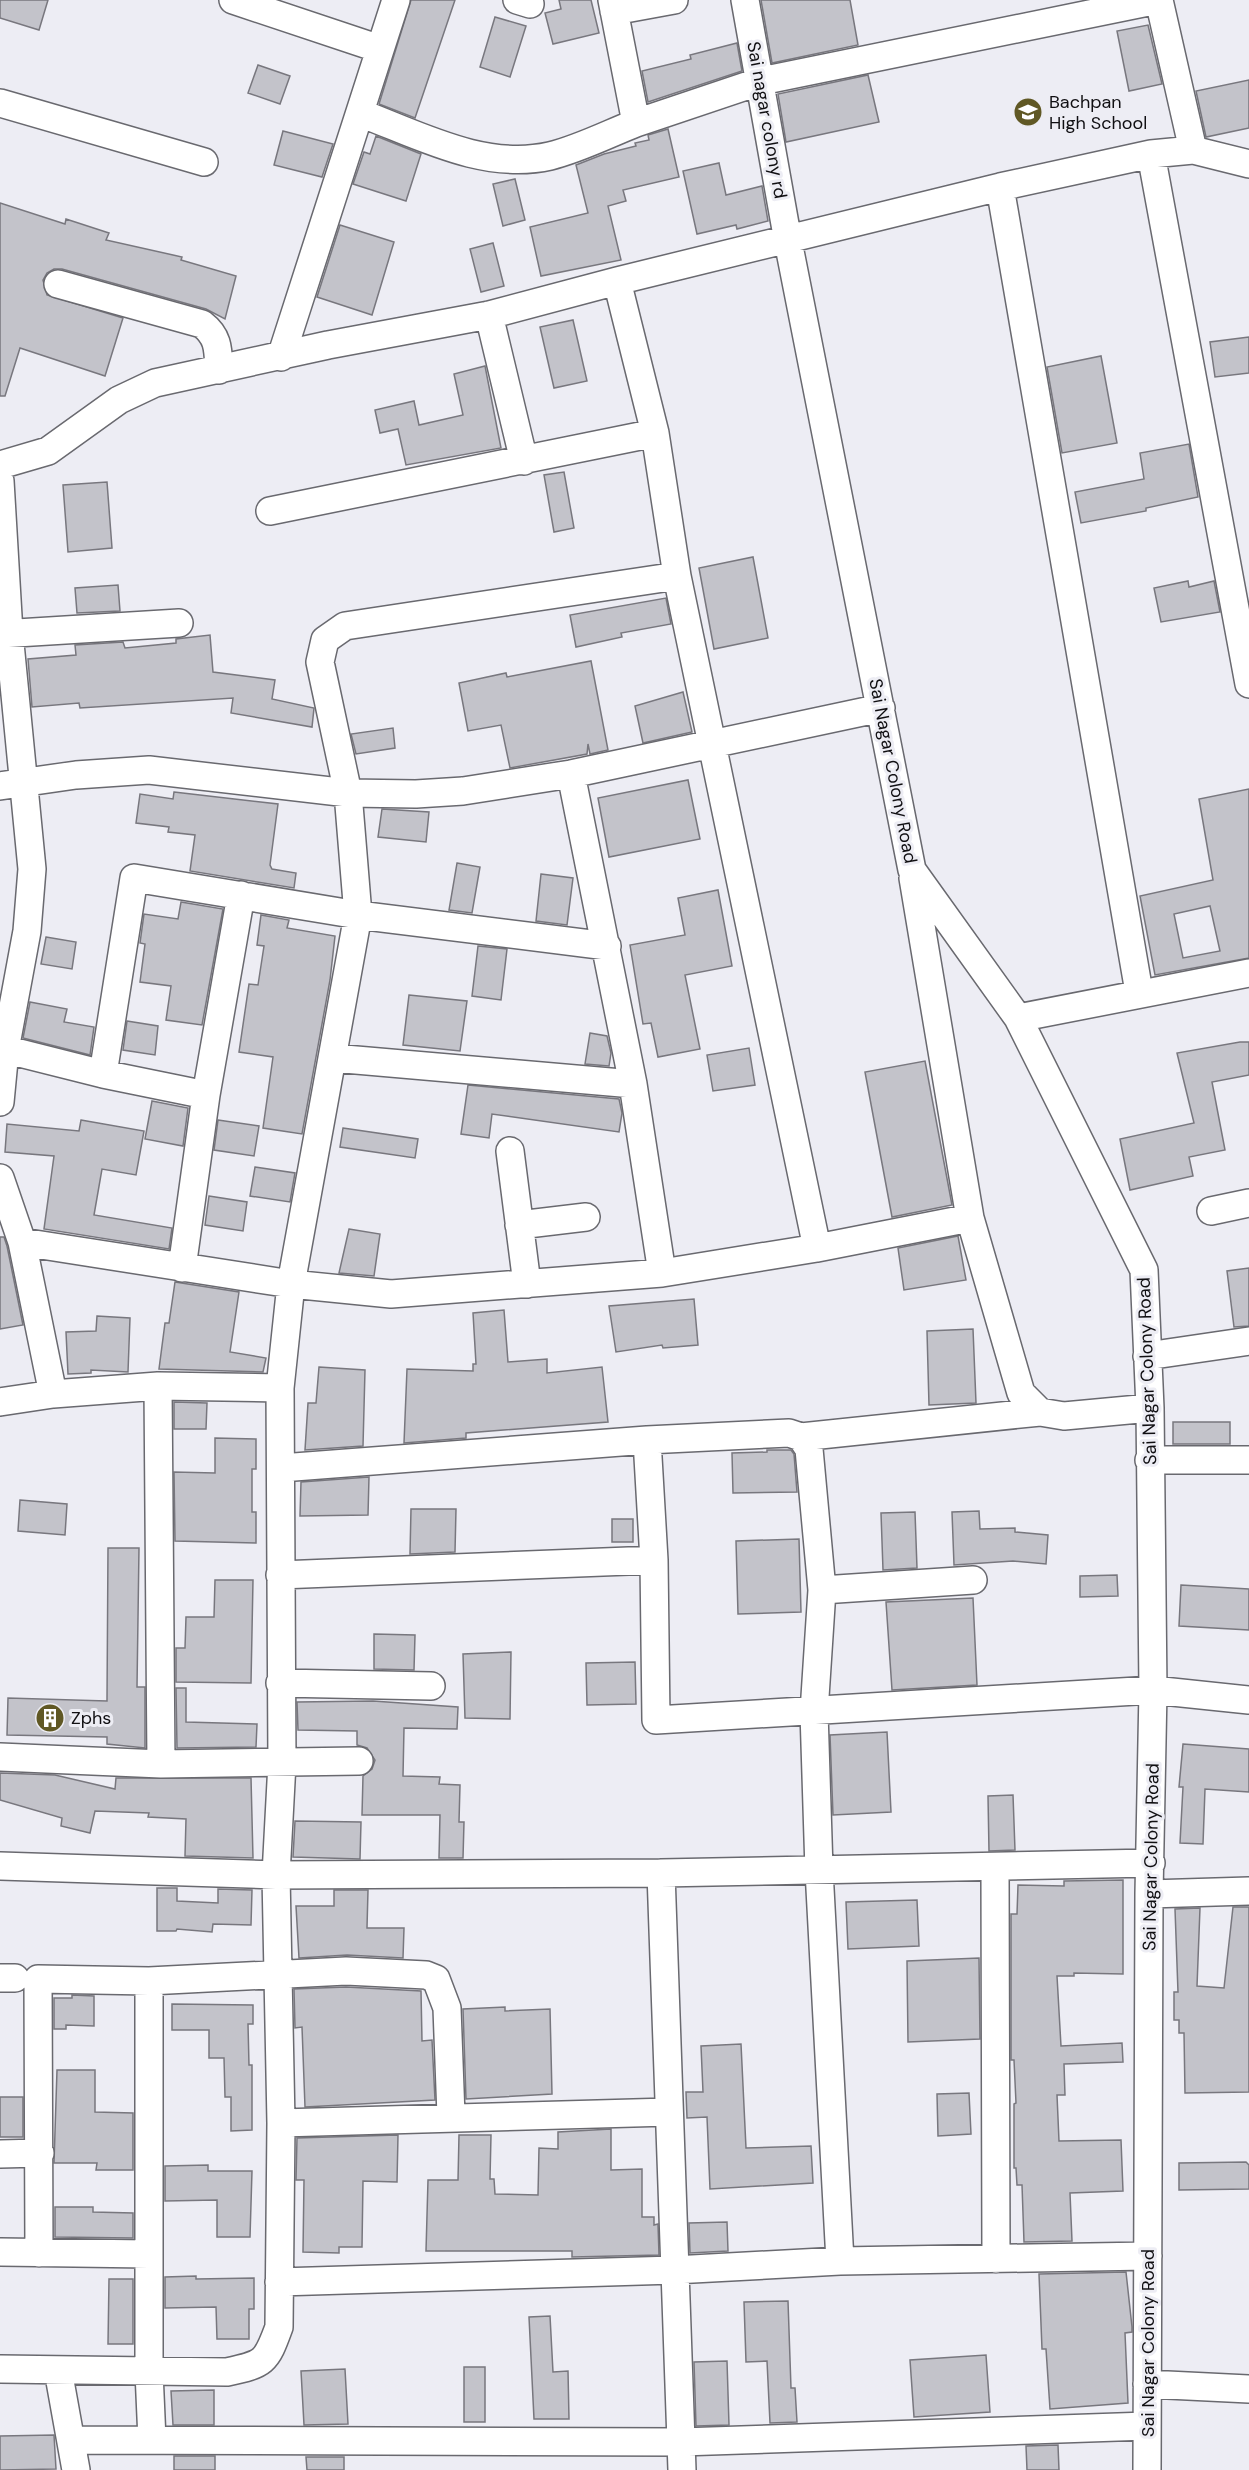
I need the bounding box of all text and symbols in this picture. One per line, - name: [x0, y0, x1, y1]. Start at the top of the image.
- street label: Sai nagar colony rd: [741, 40, 793, 200]
- place label: Bachpan High School: [1049, 90, 1147, 135]
- school or university icon: Bachpan High School: [1012, 96, 1044, 128]
- street label: Sai Nagar Colony Road: [863, 676, 923, 866]
- street label: Sai Nagar Colony Road: [1132, 1277, 1162, 1465]
- building icon: Zphs: [34, 1702, 66, 1734]
- place label: Zphs: [71, 1706, 111, 1730]
- street label: Sai Nagar Colony Road: [1137, 1763, 1165, 1951]
- street label: Sai Nagar Colony Road: [1136, 2249, 1160, 2437]

